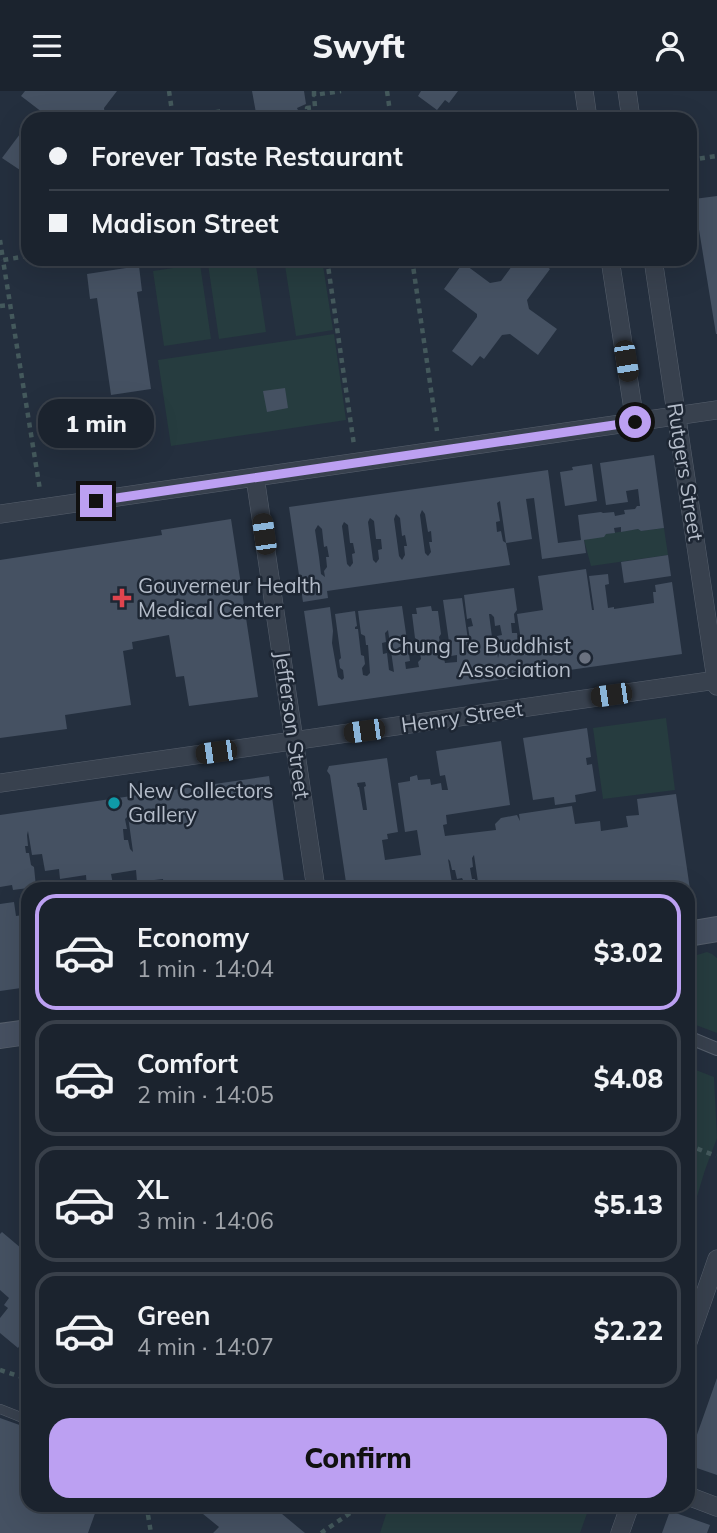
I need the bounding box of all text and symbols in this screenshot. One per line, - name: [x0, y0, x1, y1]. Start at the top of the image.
- text: Swyft: [312, 26, 405, 66]
- icon: menu: [28, 27, 66, 65]
- icon: person: [651, 27, 689, 65]
- text: Forever Taste Restaurant: [91, 140, 403, 173]
- text: Madison Street: [91, 207, 279, 240]
- car: [613, 339, 640, 383]
- callout: 1 min: [38, 399, 154, 449]
- street label: Rutgers Street: [662, 401, 710, 543]
- route start: [619, 406, 651, 438]
- text: 1 min: [65, 409, 127, 438]
- route end: [80, 485, 112, 517]
- car: [251, 512, 278, 556]
- place label: Gouverneur Health Medical Center: [138, 572, 321, 622]
- marker: Gouverneur Health Medical Center: [112, 588, 132, 608]
- place label: Chung Te Buddhist Association: [387, 632, 571, 682]
- street label: Jefferson Street: [270, 649, 316, 800]
- marker: Chung Te Buddhist Association: [577, 650, 593, 666]
- car: [589, 682, 634, 708]
- street label: Henry Street: [399, 695, 524, 737]
- car: [342, 718, 387, 744]
- car: [194, 739, 239, 765]
- place label: New Collectors Gallery: [128, 777, 273, 827]
- marker: New Collectors Gallery: [106, 795, 122, 811]
- icon: car: [53, 921, 116, 984]
- text: Economy: [137, 921, 249, 954]
- text: $3.02: [594, 936, 663, 969]
- text: 1 min · 14:04: [137, 954, 274, 983]
- icon: car: [53, 1047, 116, 1110]
- text: Comfort: [137, 1047, 238, 1080]
- text: $4.08: [594, 1062, 663, 1095]
- text: 2 min · 14:05: [137, 1080, 274, 1109]
- icon: car: [53, 1173, 116, 1236]
- text: XL: [137, 1173, 169, 1206]
- text: $5.13: [594, 1188, 663, 1221]
- text: 3 min · 14:06: [137, 1206, 274, 1235]
- icon: car: [53, 1299, 116, 1362]
- text: Green: [137, 1299, 210, 1332]
- text: $2.22: [594, 1314, 663, 1347]
- text: 4 min · 14:07: [137, 1332, 274, 1361]
- button: Confirm: [49, 1418, 667, 1498]

